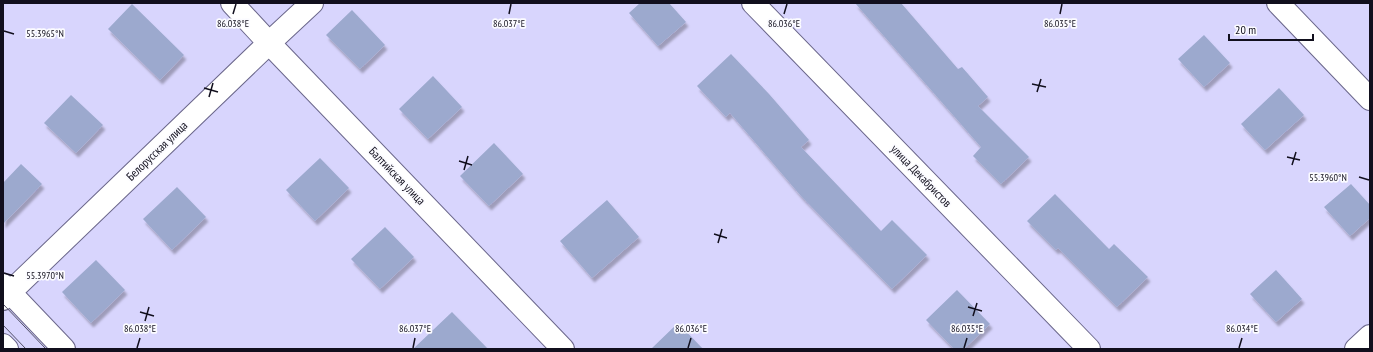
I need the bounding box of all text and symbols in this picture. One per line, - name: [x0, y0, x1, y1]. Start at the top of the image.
- scale bar: [1229, 16, 1313, 42]
- text: 86.038°E: [217, 17, 249, 30]
- text: 86.037°E: [493, 17, 525, 30]
- text: 86.036°E: [768, 17, 800, 30]
- text: 86.035°E: [1044, 17, 1076, 30]
- text: 20 m: [1235, 22, 1256, 37]
- text: 55.3965°N: [26, 27, 64, 40]
- street label: Белорусская улица: [123, 118, 191, 184]
- street label: улица Декабристов: [888, 141, 955, 210]
- street label: Балтийская улица: [366, 144, 429, 208]
- text: 55.3960°N: [1309, 171, 1347, 184]
- text: 55.3970°N: [26, 269, 64, 282]
- text: 86.038°E: [124, 322, 156, 335]
- text: 86.037°E: [399, 322, 431, 335]
- text: 86.036°E: [675, 322, 707, 335]
- text: 86.035°E: [951, 322, 983, 335]
- text: 86.034°E: [1226, 322, 1258, 335]

